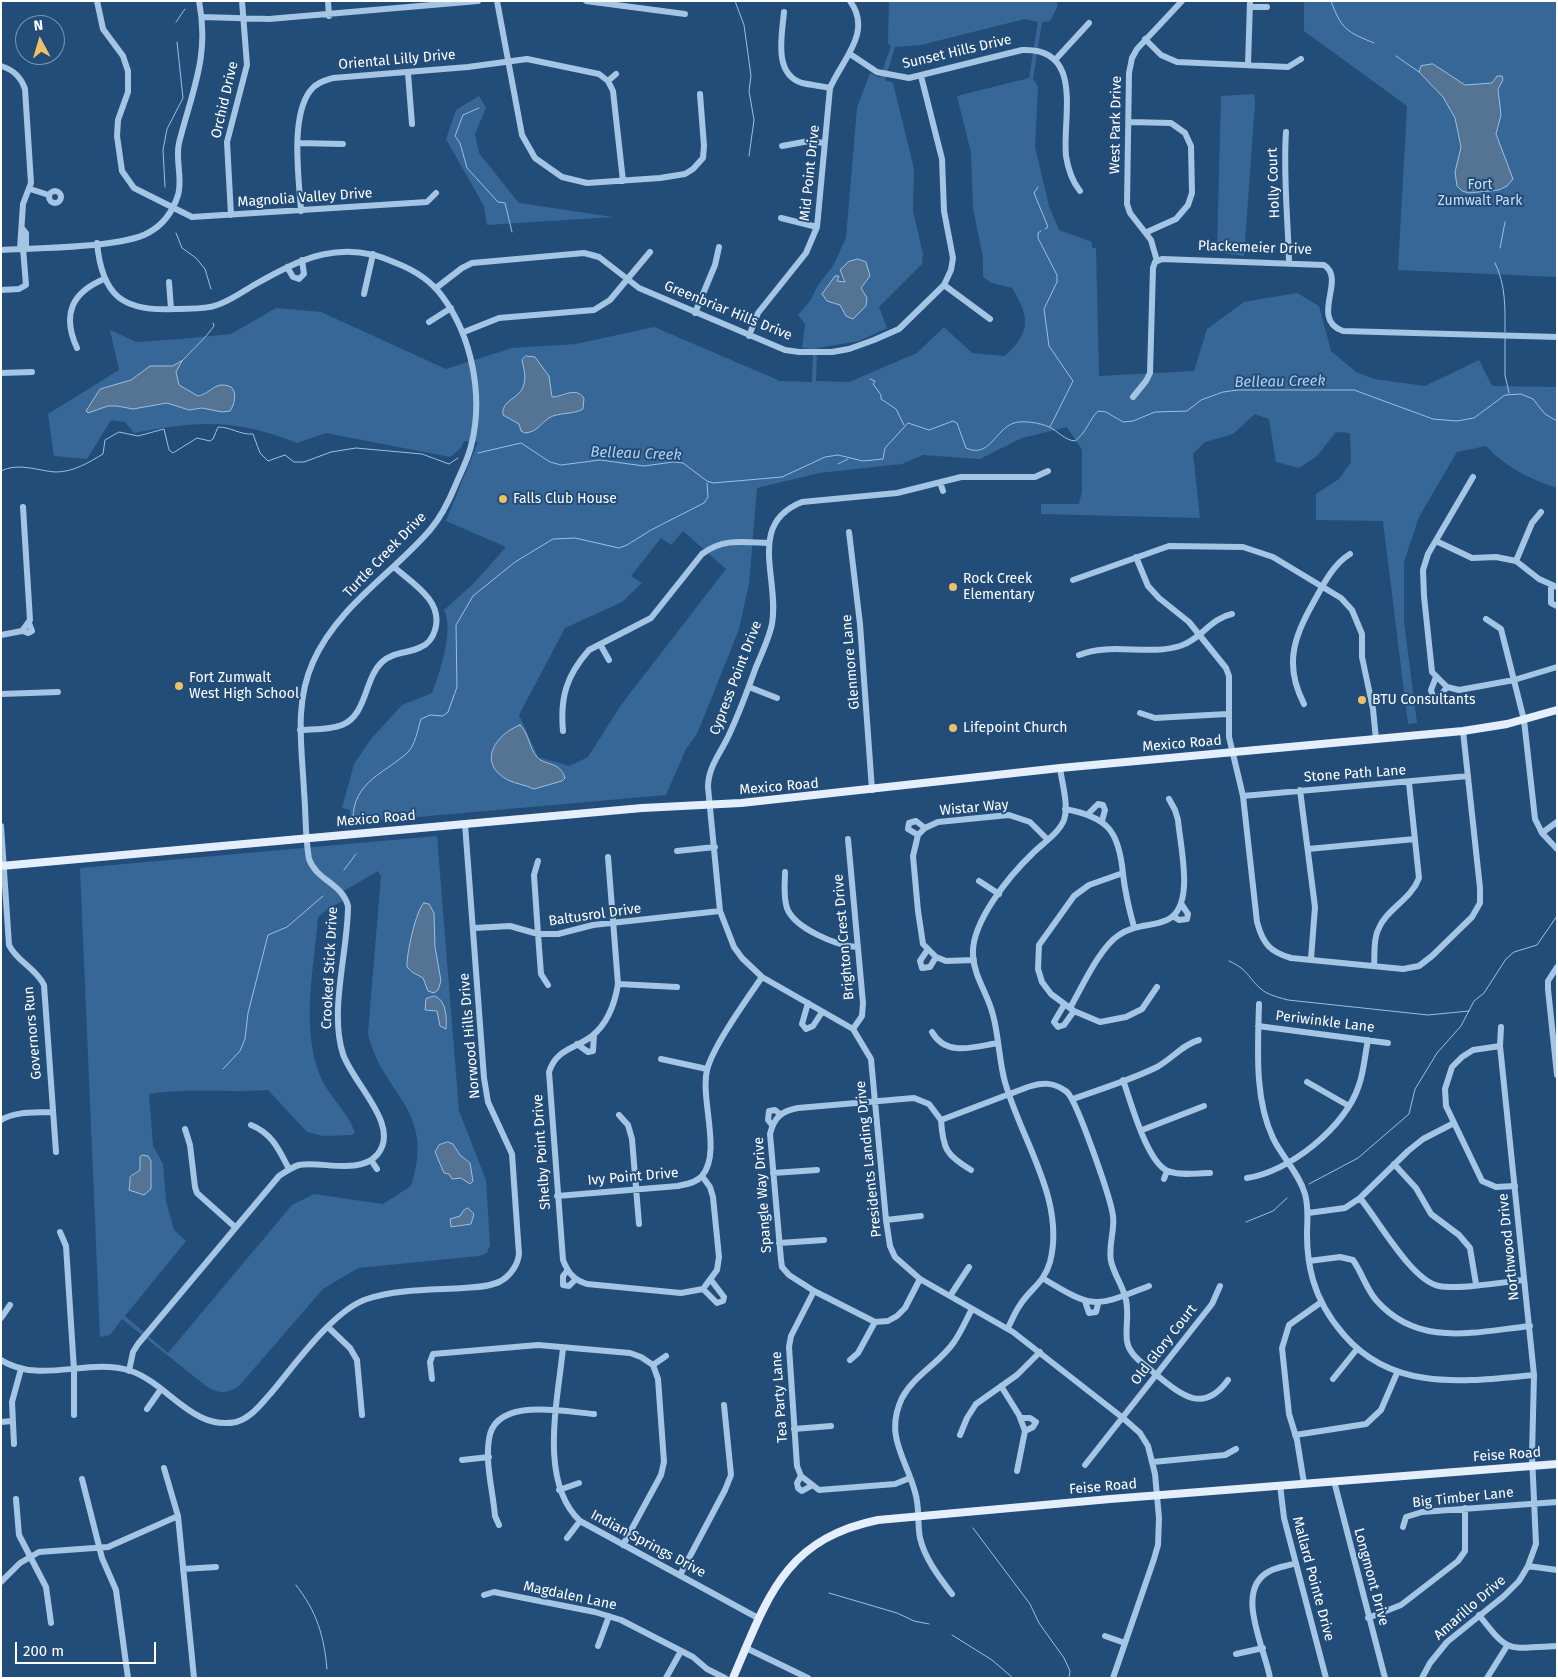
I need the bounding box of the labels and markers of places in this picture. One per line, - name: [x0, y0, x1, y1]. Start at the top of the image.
- place label: Falls Club House: [513, 491, 617, 507]
- marker: Falls Club House: [497, 493, 509, 505]
- place label: Rock Creek Elementary: [963, 571, 1035, 604]
- marker: Rock Creek Elementary: [947, 581, 959, 593]
- place label: Fort Zumwalt West High School: [189, 670, 299, 702]
- marker: Fort Zumwalt West High School: [173, 680, 185, 692]
- place label: BTU Consultants: [1372, 692, 1476, 708]
- marker: BTU Consultants: [1356, 694, 1368, 706]
- place label: Lifepoint Church: [963, 720, 1067, 736]
- marker: Lifepoint Church: [947, 722, 959, 734]

